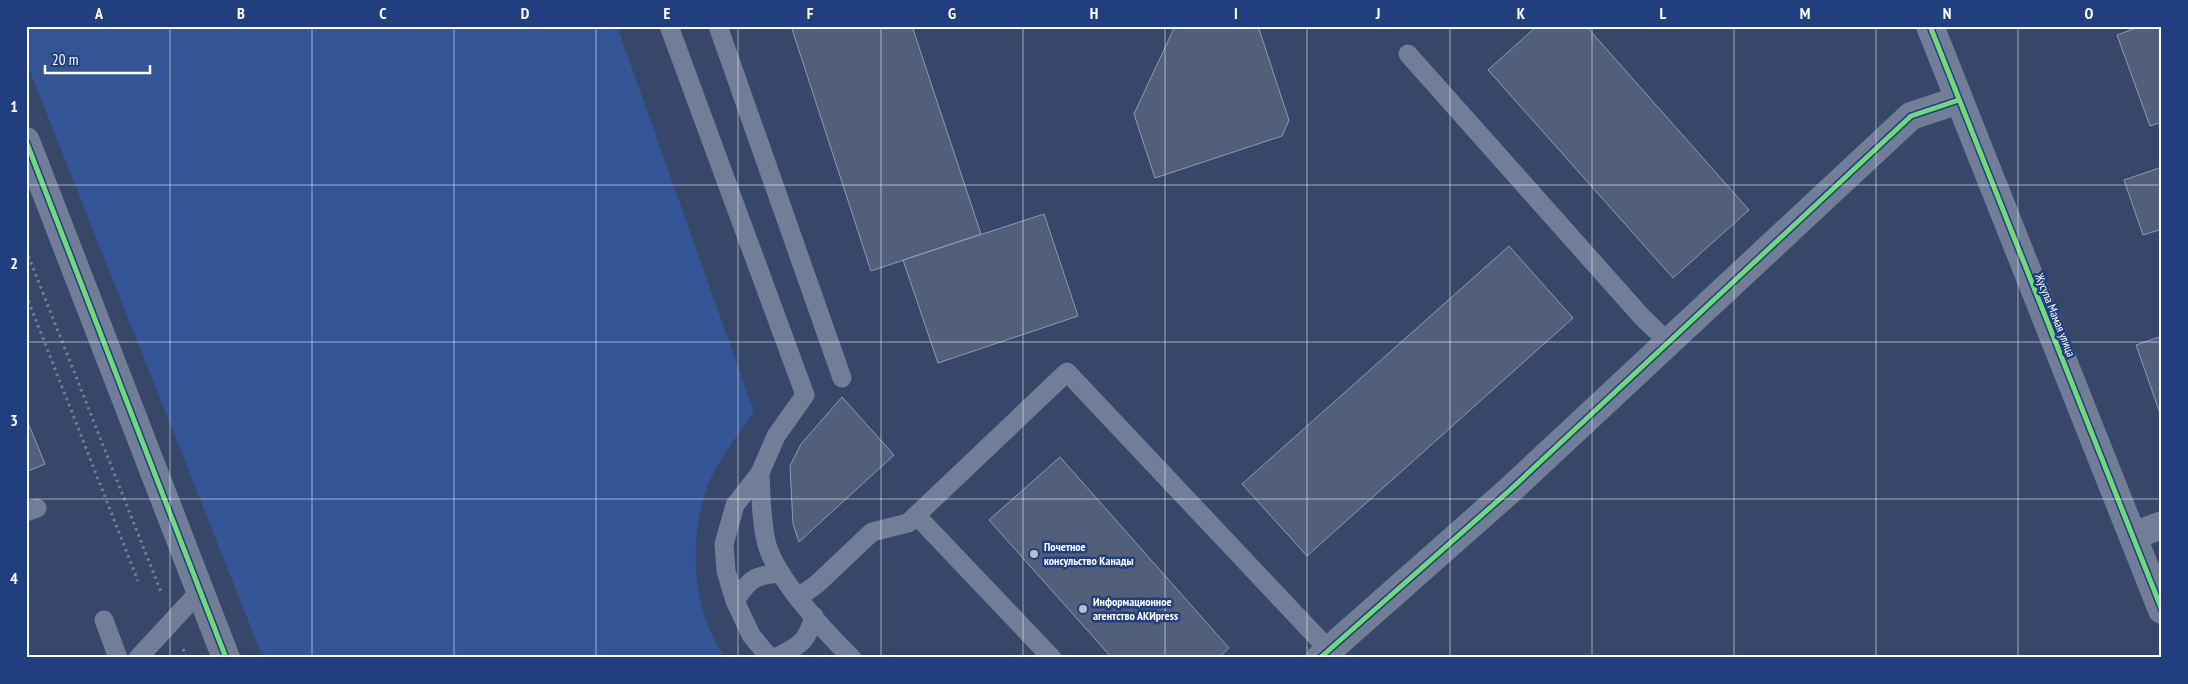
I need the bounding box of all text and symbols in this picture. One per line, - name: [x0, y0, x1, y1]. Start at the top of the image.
- text: A: [94, 3, 104, 23]
- text: B: [237, 3, 245, 23]
- text: C: [379, 3, 387, 23]
- text: D: [521, 3, 530, 23]
- text: E: [664, 3, 671, 23]
- text: F: [807, 3, 814, 23]
- text: G: [948, 3, 956, 23]
- text: H: [1090, 3, 1098, 23]
- text: I: [1234, 3, 1238, 23]
- text: J: [1375, 3, 1380, 23]
- text: K: [1517, 3, 1526, 23]
- text: L: [1660, 3, 1667, 23]
- text: M: [1800, 3, 1810, 23]
- text: N: [1943, 3, 1951, 23]
- text: O: [2085, 3, 2094, 23]
- scale bar: [45, 42, 150, 74]
- text: 20 m: [52, 50, 78, 69]
- text: 1: [10, 96, 18, 116]
- text: 2: [10, 253, 18, 273]
- street label: Жусупа Мамая улица: [2032, 270, 2079, 359]
- text: 3: [10, 410, 18, 430]
- place label: Почетное консульство Канады: [1044, 539, 1134, 568]
- marker: Почетное консульство Канады: [1028, 548, 1040, 560]
- text: 4: [10, 568, 18, 588]
- place label: Информационное агентство АКИpress: [1093, 594, 1178, 623]
- marker: Информационное агентство АКИpress: [1077, 603, 1089, 615]

